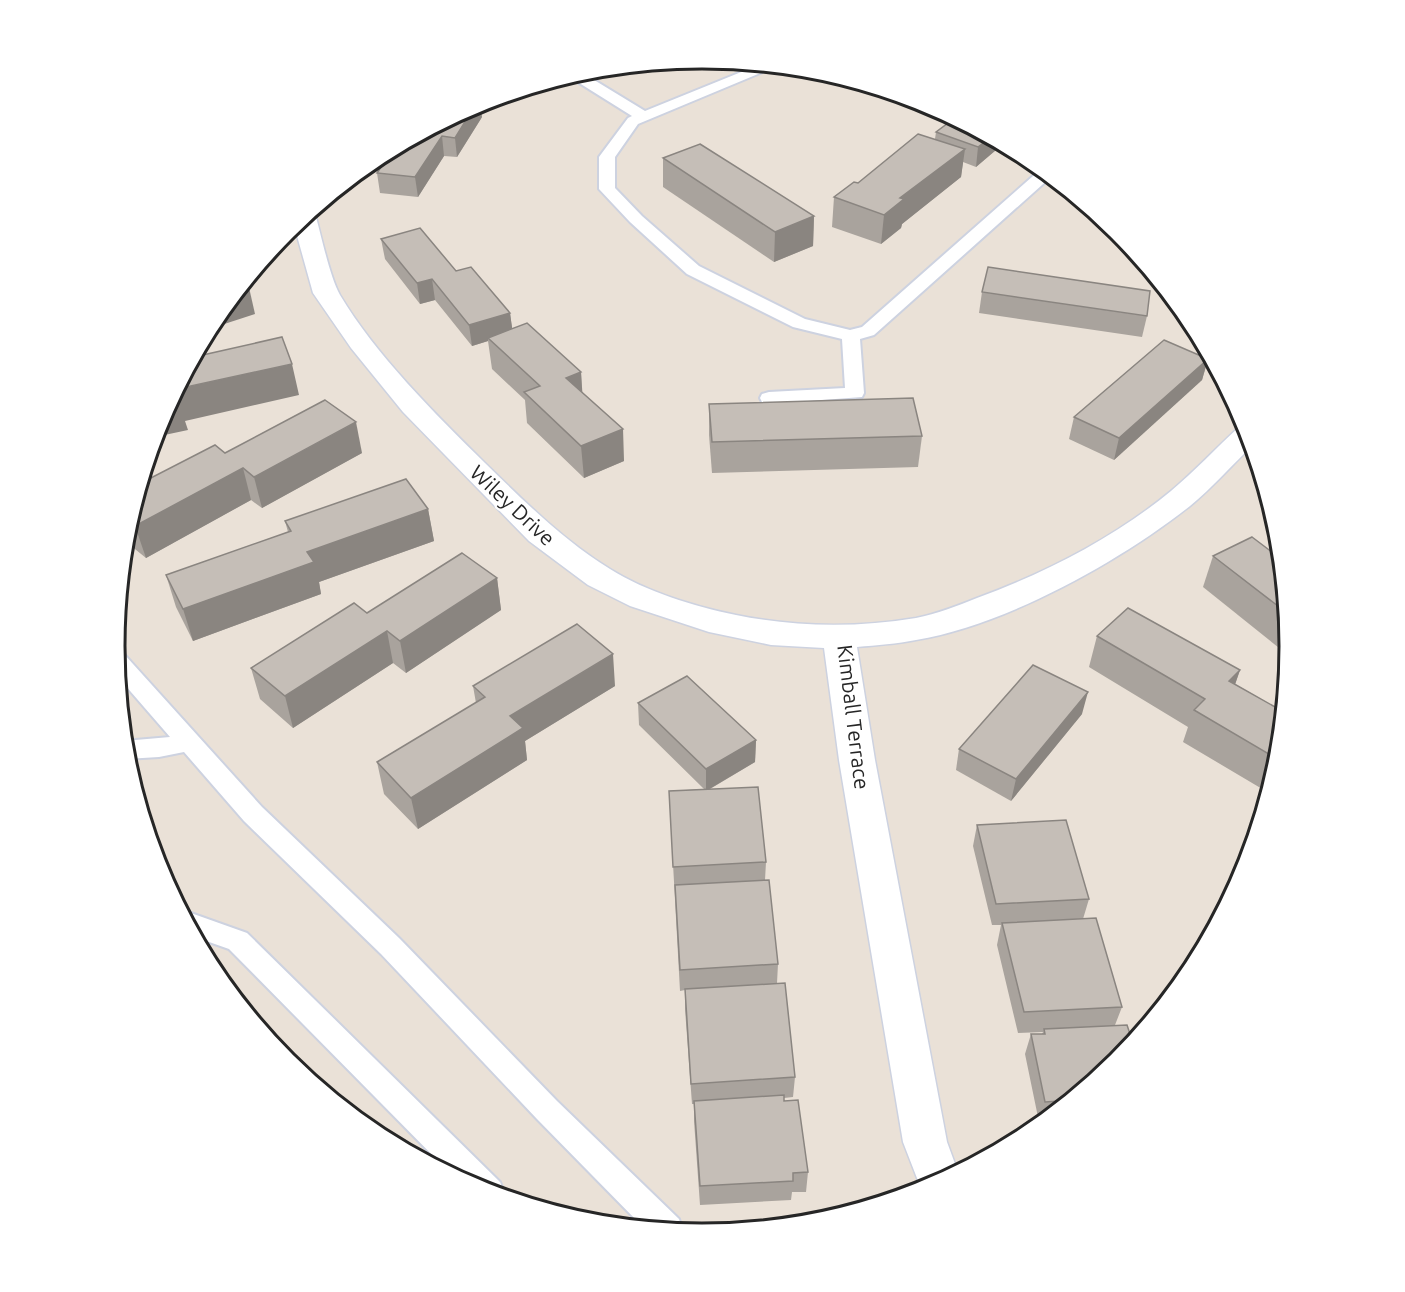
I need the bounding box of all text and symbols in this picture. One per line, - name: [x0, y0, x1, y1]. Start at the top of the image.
- street label: Wiley Drive: [466, 460, 560, 550]
- street label: Kimball Terrace: [833, 643, 875, 791]

